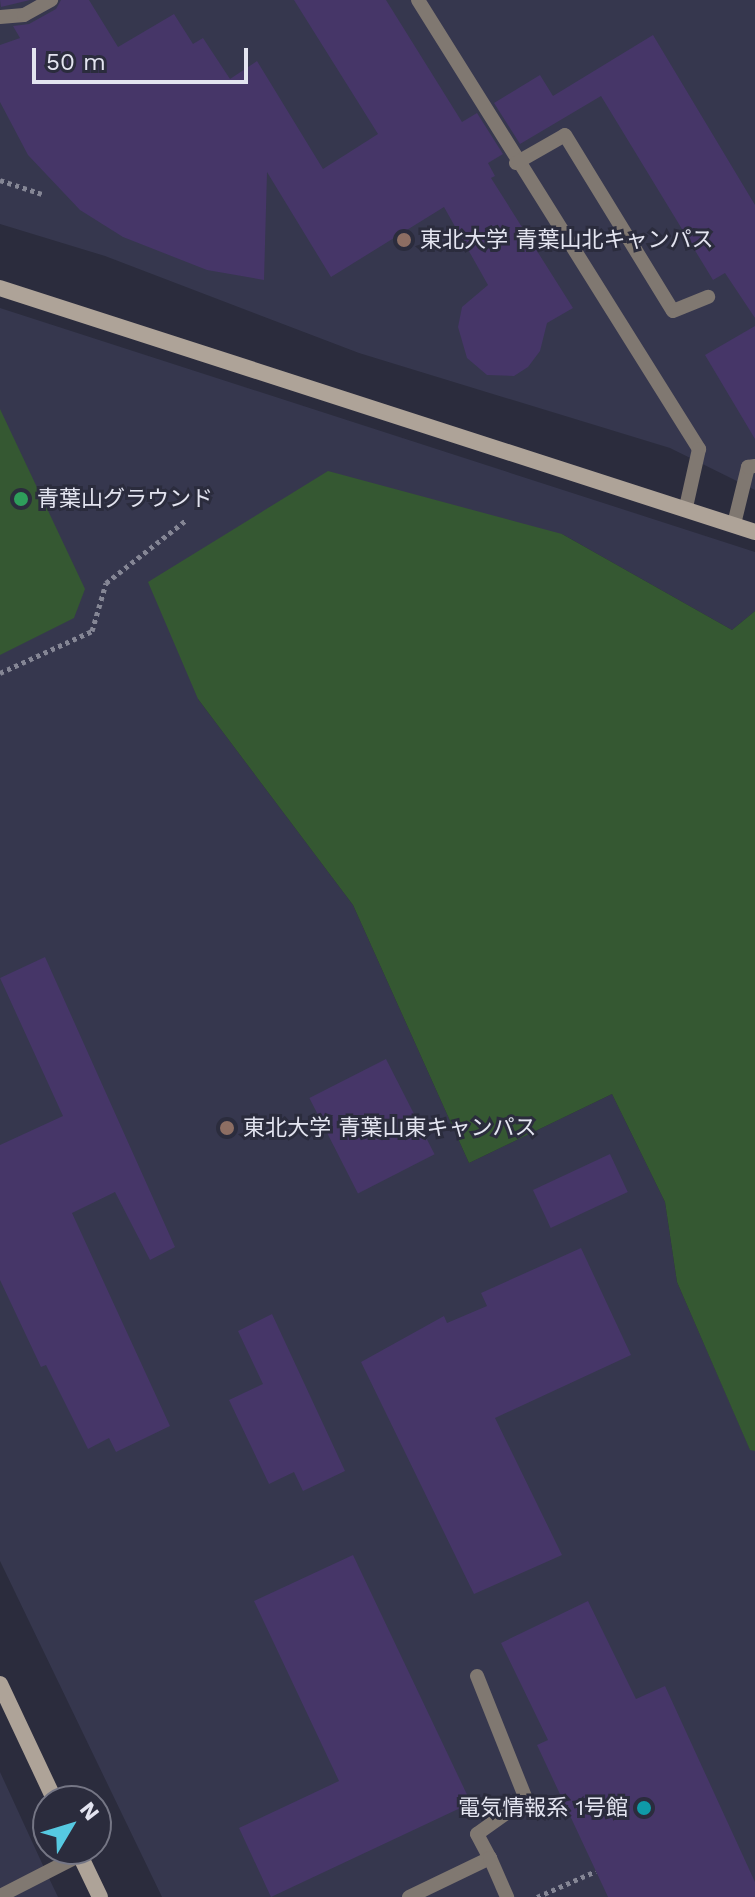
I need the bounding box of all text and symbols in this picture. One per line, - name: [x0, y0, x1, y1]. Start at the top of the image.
- scale bar: [36, 32, 252, 82]
- text: 50 m: [46, 48, 106, 76]
- place label: 東北大学 青葉山北キャンパス: [420, 227, 714, 253]
- marker: 東北大学 青葉山北キャンパス: [395, 231, 413, 249]
- place label: 青葉山グラウンド: [37, 486, 213, 512]
- marker: 青葉山グラウンド: [12, 490, 30, 508]
- place label: 東北大学 青葉山東キャンパス: [243, 1115, 537, 1141]
- marker: 東北大学 青葉山東キャンパス: [218, 1119, 236, 1137]
- north arrow: [32, 1785, 112, 1865]
- place label: 電気情報系 1号館: [458, 1795, 628, 1821]
- text: N: [75, 1797, 105, 1825]
- marker: 電気情報系 1号館: [635, 1799, 653, 1817]

